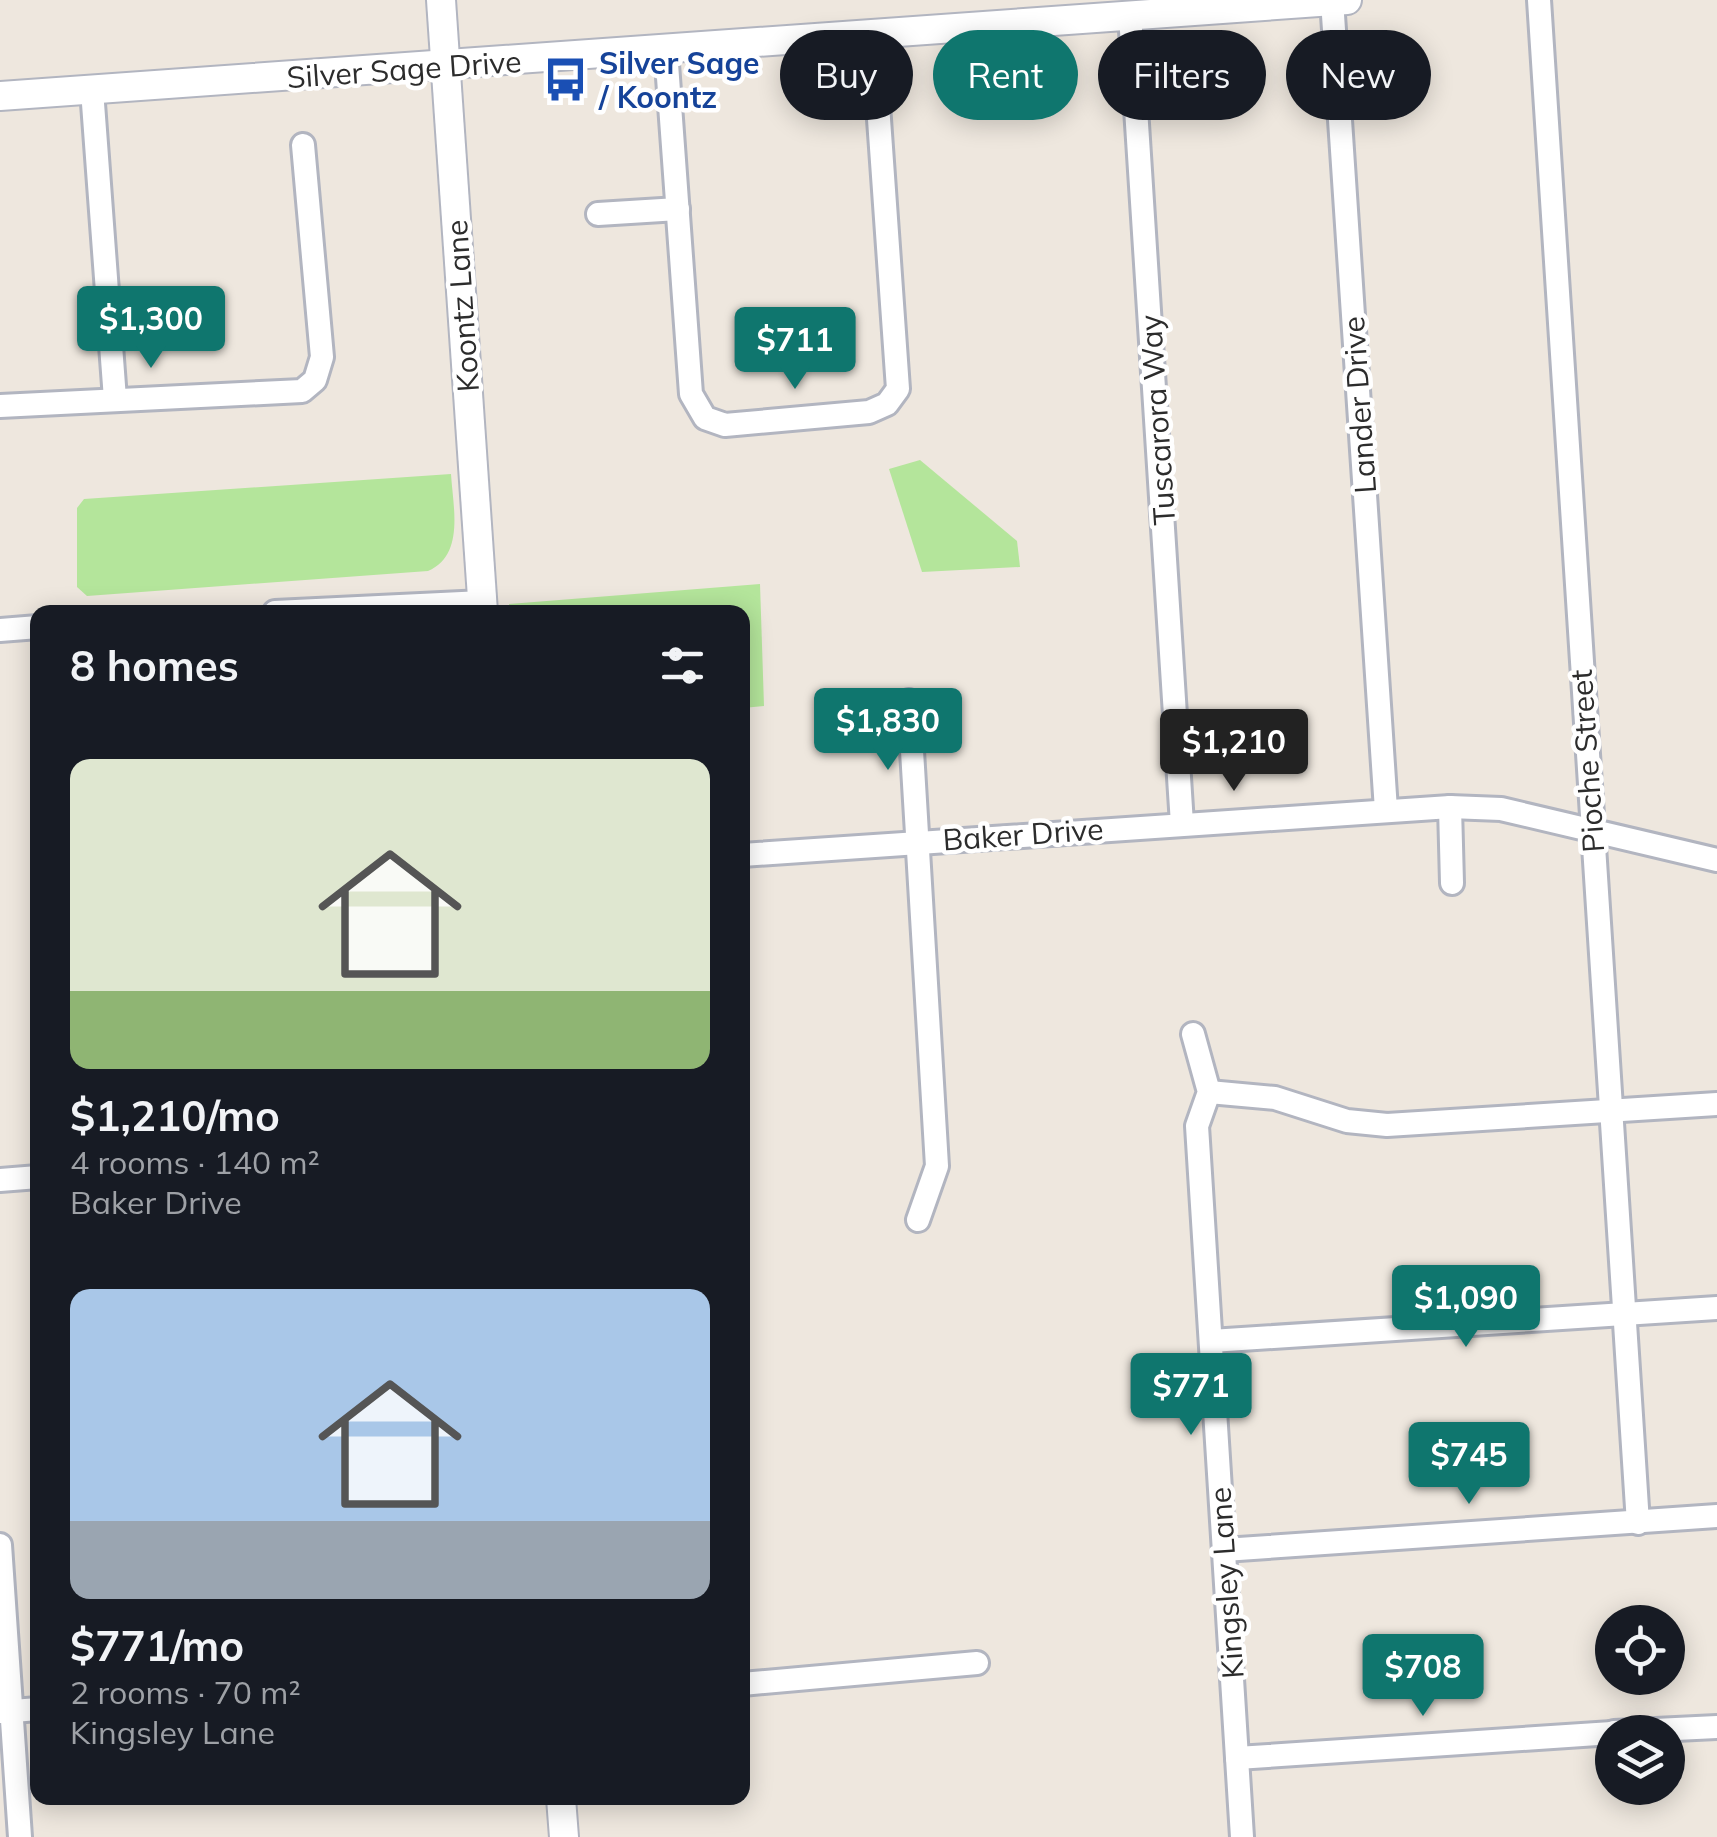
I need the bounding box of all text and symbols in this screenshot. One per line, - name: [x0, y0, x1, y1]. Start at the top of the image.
- chip: Buy: [780, 30, 913, 120]
- chip: Rent: [933, 30, 1078, 120]
- chip: Filters: [1098, 30, 1266, 120]
- chip: New: [1286, 30, 1431, 120]
- street label: Silver Sage Drive: [285, 42, 523, 96]
- place label: Silver Sage / Koontz: [598, 44, 760, 116]
- bus stop icon: Silver Sage / Koontz: [542, 56, 590, 104]
- street label: Koontz Lane: [437, 219, 487, 393]
- pin: $1,300: [70, 286, 232, 371]
- text: $1,300: [99, 298, 203, 338]
- pin: $711: [736, 307, 854, 392]
- street label: Tuscarora Way: [1131, 314, 1183, 526]
- street label: Lander Drive: [1334, 315, 1384, 495]
- text: $711: [757, 319, 833, 359]
- icon: filters: [655, 638, 710, 693]
- text: 8 homes: [70, 639, 239, 692]
- street label: Pioche Street: [1562, 668, 1612, 854]
- pin: $1,830: [807, 688, 969, 773]
- text: $1,830: [836, 700, 940, 740]
- pin: $1,210: [1153, 709, 1315, 794]
- text: $1,210: [1182, 721, 1286, 761]
- street label: Baker Drive: [941, 809, 1105, 859]
- icon: home: [300, 824, 480, 1004]
- text: $1,210/mo: [70, 1089, 280, 1142]
- text: 4 rooms · 140 m²: [70, 1142, 320, 1182]
- text: Baker Drive: [70, 1182, 242, 1222]
- pin: $1,090: [1385, 1265, 1547, 1350]
- text: $1,090: [1414, 1277, 1518, 1317]
- pin: $771: [1132, 1353, 1250, 1438]
- icon: home: [300, 1354, 480, 1534]
- text: $771: [1153, 1365, 1229, 1405]
- pin: $745: [1410, 1422, 1528, 1507]
- text: $745: [1431, 1434, 1507, 1474]
- street label: Kingsley Lane: [1200, 1486, 1252, 1680]
- map controls: [1595, 1605, 1685, 1805]
- button: locate: [1595, 1605, 1685, 1695]
- text: $771/mo: [70, 1619, 244, 1672]
- pin: $708: [1364, 1634, 1482, 1719]
- text: $708: [1385, 1646, 1461, 1686]
- text: 2 rooms · 70 m²: [70, 1672, 301, 1712]
- text: Kingsley Lane: [70, 1712, 275, 1752]
- button: layers: [1595, 1715, 1685, 1805]

